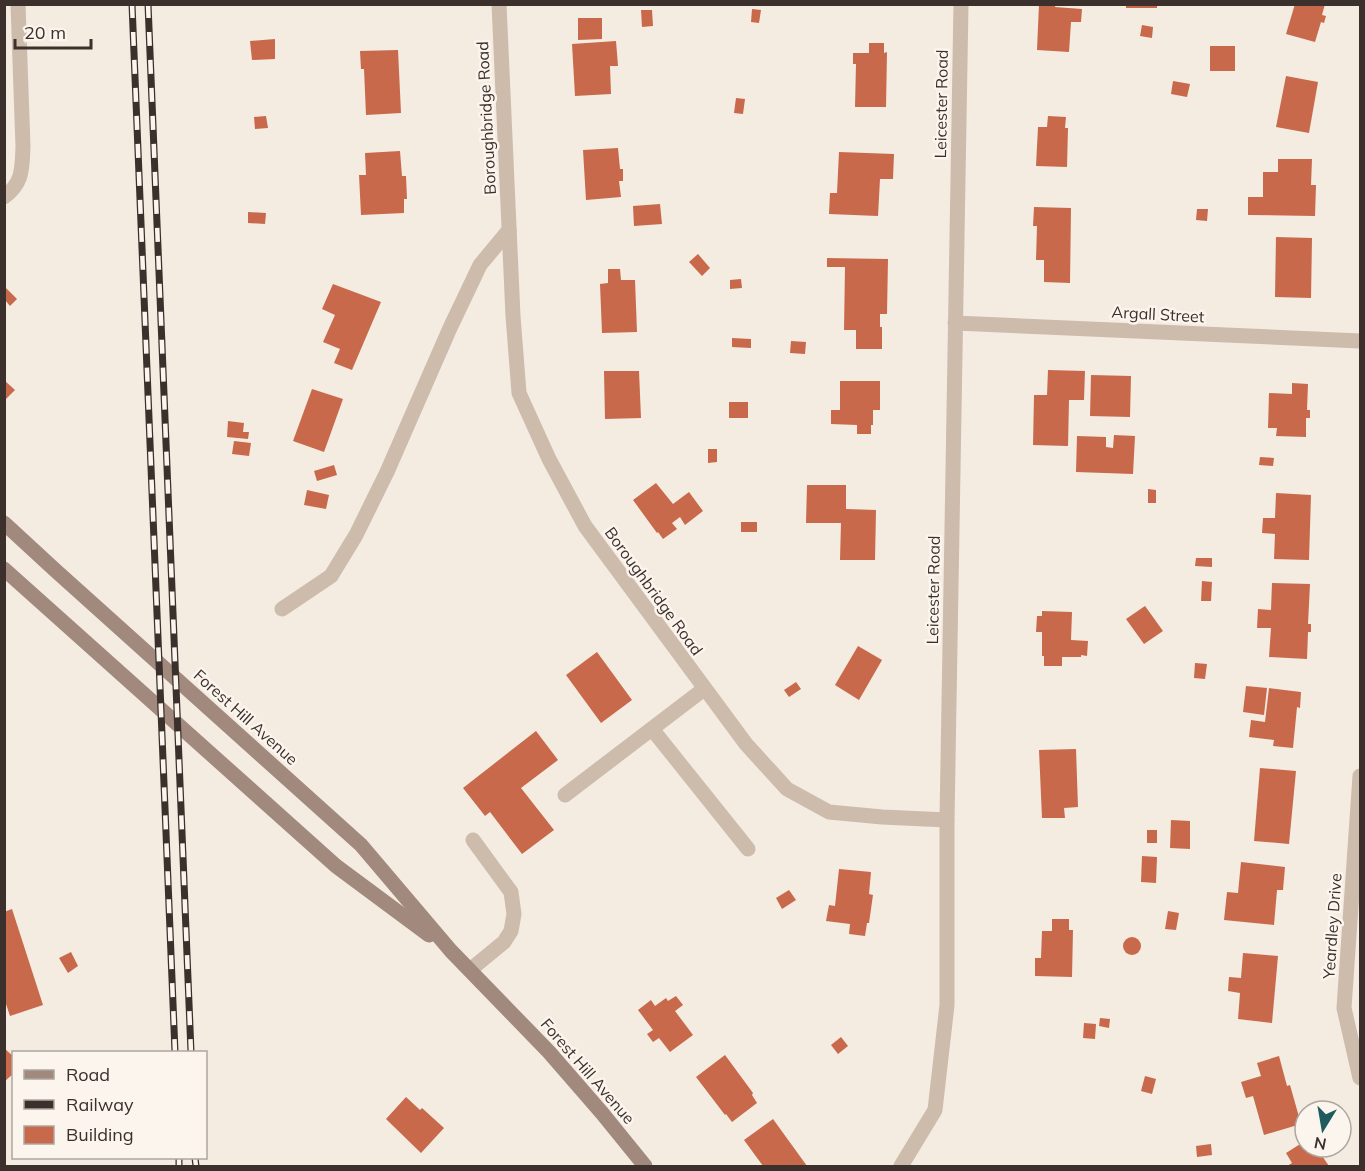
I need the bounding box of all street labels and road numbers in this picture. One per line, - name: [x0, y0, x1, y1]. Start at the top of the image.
- street label: Boroughbridge Road: [472, 41, 500, 195]
- street label: Leicester Road: [930, 49, 952, 159]
- street label: Argall Street: [1111, 302, 1205, 326]
- street label: Boroughbridge Road: [601, 523, 707, 659]
- street label: Leicester Road: [922, 535, 944, 645]
- street label: Forest Hill Avenue: [190, 665, 302, 769]
- street label: Yeardley Drive: [1318, 873, 1346, 980]
- street label: Forest Hill Avenue: [537, 1014, 639, 1128]

